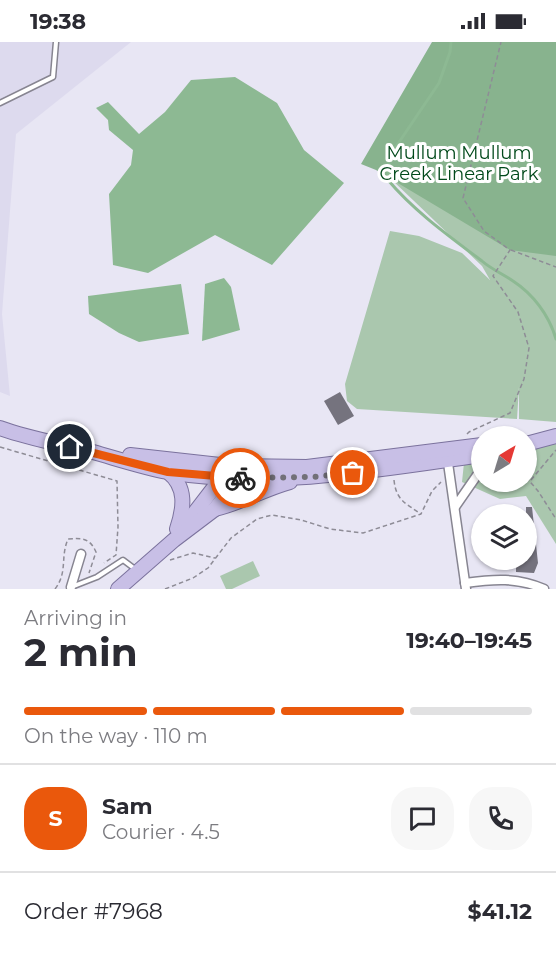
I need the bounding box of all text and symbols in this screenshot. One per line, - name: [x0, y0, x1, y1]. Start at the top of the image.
- text: 19:38: [30, 8, 86, 35]
- park label: Mullum Mullum Creek Linear Park: [380, 142, 539, 185]
- pin: [44, 421, 95, 472]
- north arrow: [471, 426, 537, 492]
- map controls: [471, 426, 537, 570]
- icon: home: [53, 430, 86, 463]
- pin: [327, 447, 378, 498]
- courier: [210, 448, 270, 508]
- icon: bag: [336, 456, 369, 489]
- icon: bike: [224, 462, 257, 495]
- button: layers: [471, 504, 537, 570]
- text: Arriving in: [24, 606, 127, 630]
- text: 19:40–19:45: [406, 627, 532, 654]
- text: 2 min: [24, 628, 138, 676]
- text: On the way · 110 m: [24, 724, 208, 748]
- button: chat: [391, 787, 454, 850]
- button: phone: [469, 787, 532, 850]
- text: Sam: [102, 793, 153, 820]
- text: S: [48, 805, 63, 832]
- text: Courier · 4.5: [102, 820, 220, 844]
- text: Order #7968: [24, 898, 163, 925]
- text: $41.12: [468, 898, 532, 925]

